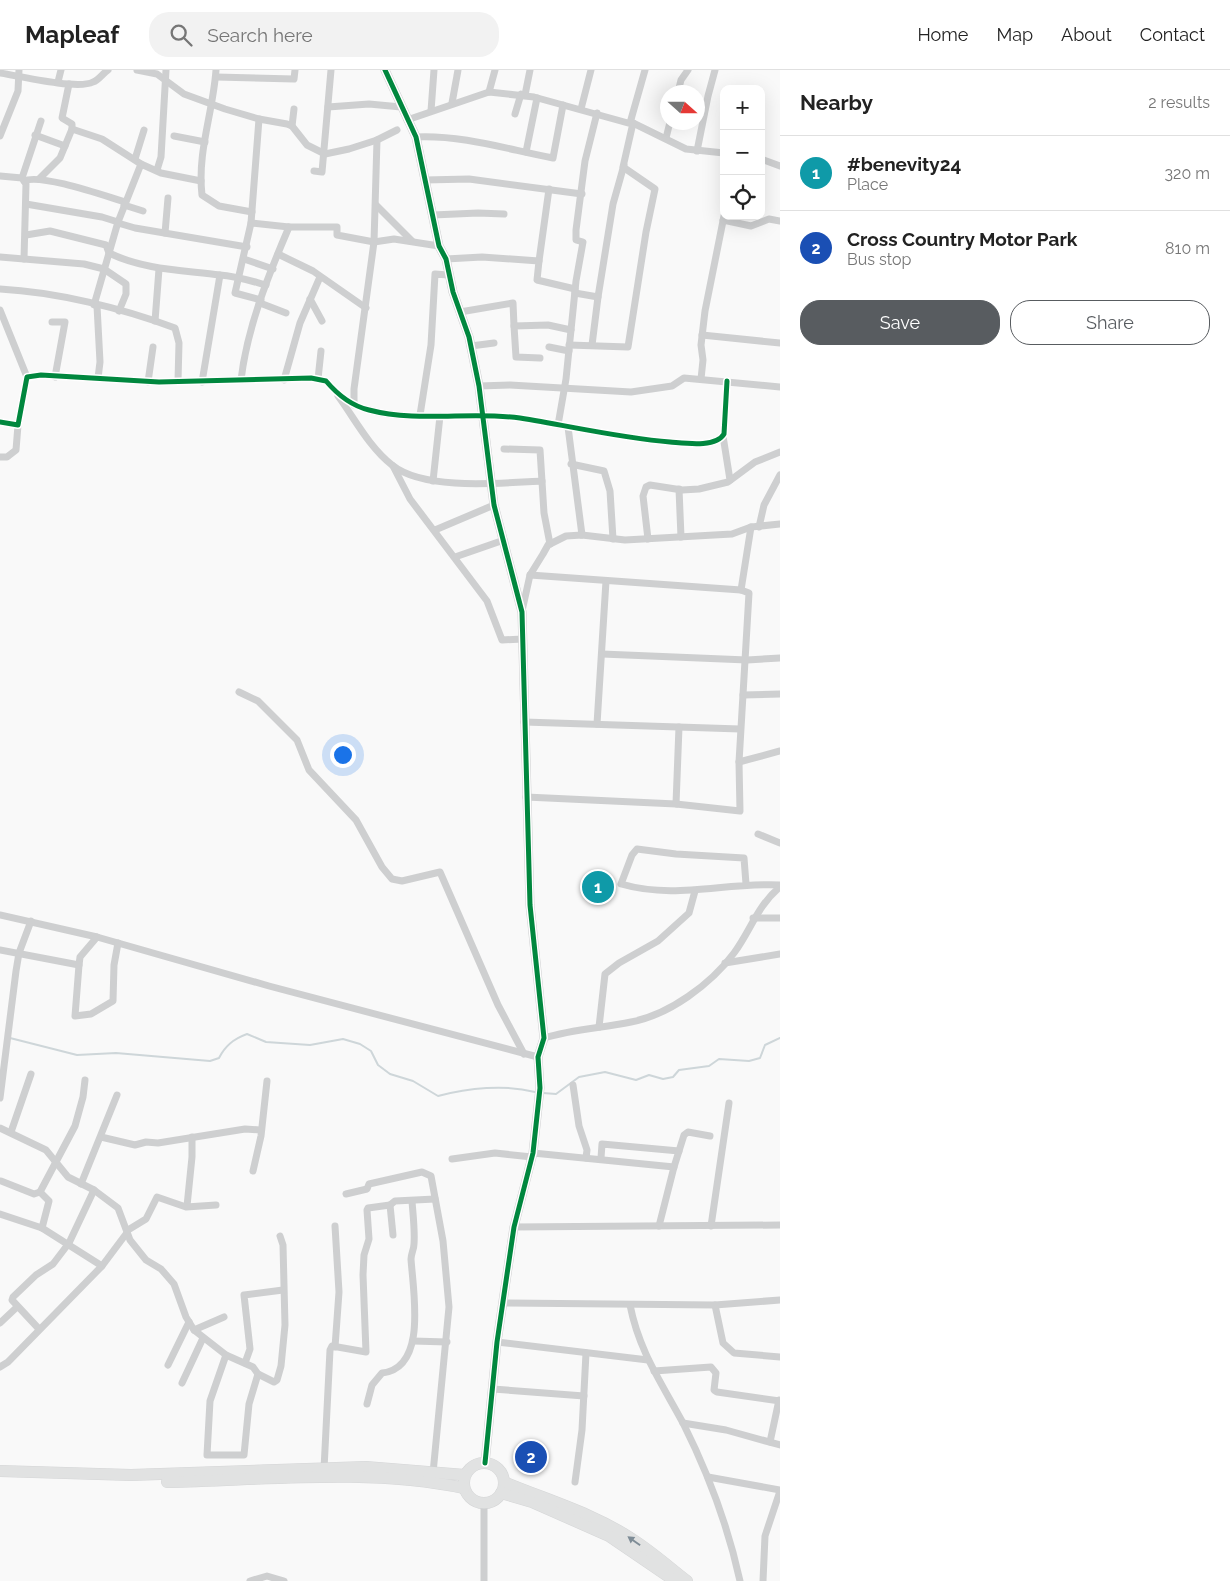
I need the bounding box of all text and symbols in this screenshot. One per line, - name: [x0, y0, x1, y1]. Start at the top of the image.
- search box: [149, 12, 499, 57]
- text: Mapleaf: [25, 20, 119, 49]
- icon: search: [167, 21, 195, 49]
- text: Search here: [207, 24, 313, 46]
- text: Home: [917, 24, 968, 45]
- text: Map: [996, 24, 1033, 45]
- text: About: [1061, 24, 1112, 45]
- text: Contact: [1140, 24, 1205, 45]
- north arrow: [660, 85, 705, 130]
- map controls: [720, 85, 765, 220]
- button: +: [720, 85, 765, 130]
- text: Nearby: [800, 90, 873, 115]
- text: 2 results: [1148, 93, 1210, 112]
- button: −: [720, 130, 765, 175]
- text: #benevity24: [847, 153, 961, 175]
- text: 1: [812, 164, 820, 183]
- text: 320 m: [1165, 164, 1210, 183]
- button: locate: [720, 175, 765, 220]
- text: Place: [847, 175, 888, 194]
- text: Cross Country Motor Park: [847, 228, 1077, 250]
- text: 2: [811, 239, 821, 258]
- text: 810 m: [1165, 239, 1210, 258]
- text: Bus stop: [847, 250, 911, 269]
- button: Save: [800, 300, 1000, 345]
- button: Share: [1010, 300, 1210, 345]
- your location: [330, 742, 356, 768]
- pin: 1: [582, 868, 614, 906]
- pin: 2: [515, 1438, 547, 1476]
- one-way arrow: [628, 1536, 641, 1546]

